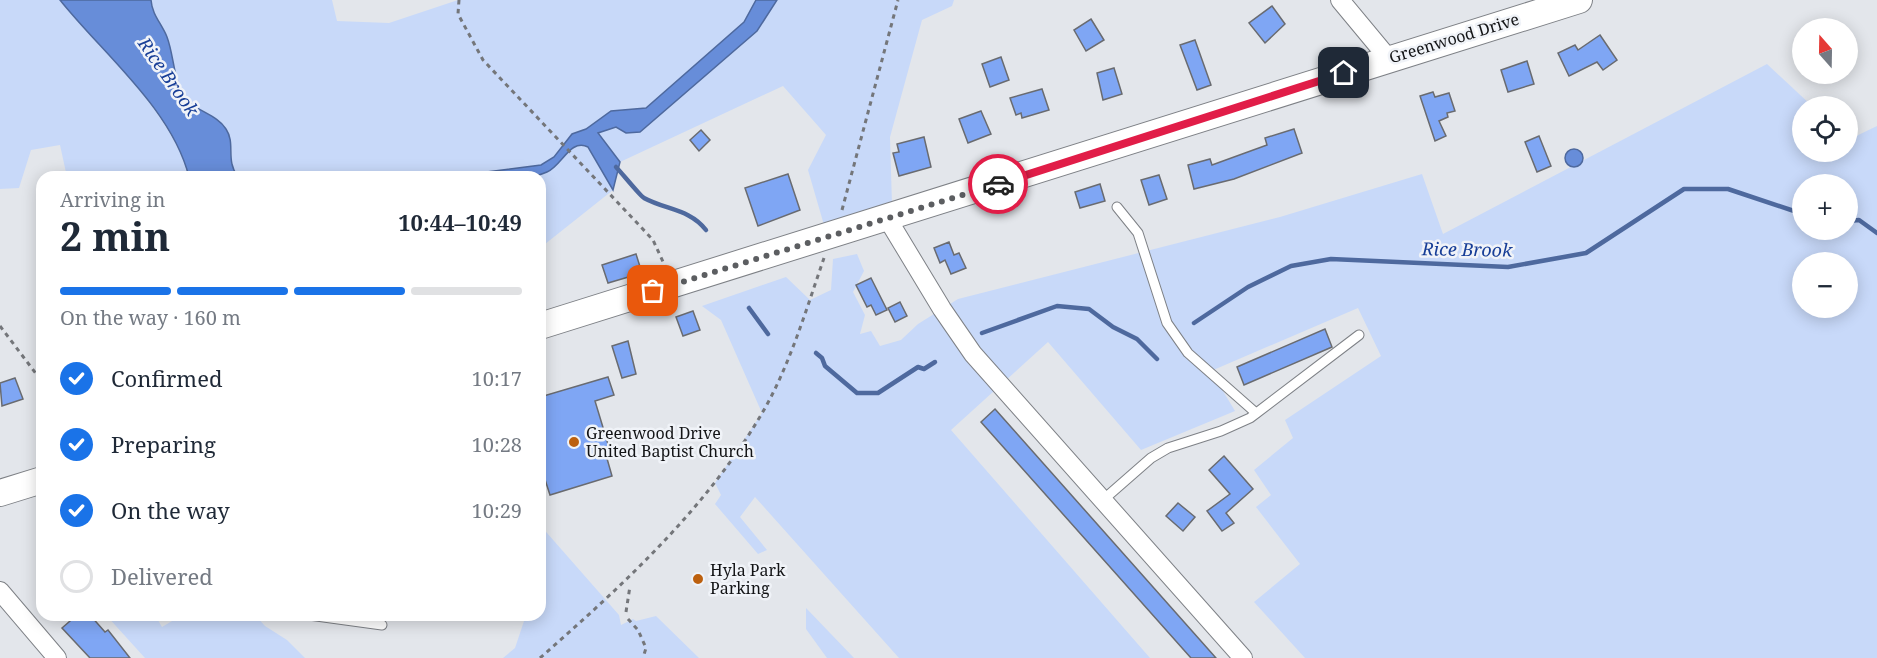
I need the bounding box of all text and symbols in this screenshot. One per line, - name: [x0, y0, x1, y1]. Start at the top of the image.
- street label: Greenwood Drive: [1386, 8, 1522, 68]
- north arrow: [1792, 18, 1858, 84]
- map controls: [1792, 18, 1858, 318]
- water label: Rice Brook: [132, 32, 205, 121]
- pin: [1318, 47, 1369, 98]
- icon: home: [1327, 56, 1360, 89]
- button: locate: [1792, 96, 1858, 162]
- courier: [968, 154, 1028, 214]
- icon: car: [982, 168, 1015, 201]
- button: +: [1792, 174, 1858, 240]
- text: Arriving in: [60, 186, 165, 213]
- text: 10:44–10:49: [398, 207, 522, 237]
- text: 2 min: [60, 209, 170, 262]
- water label: Rice Brook: [1421, 236, 1513, 262]
- button: −: [1792, 252, 1858, 318]
- pin: [627, 265, 678, 316]
- icon: bag: [636, 274, 669, 307]
- text: On the way · 160 m: [60, 304, 241, 331]
- icon: check: [60, 362, 93, 395]
- text: Confirmed: [111, 363, 222, 393]
- text: 10:17: [472, 365, 522, 392]
- place label: Greenwood Drive United Baptist Church: [586, 422, 754, 462]
- icon: check: [60, 428, 93, 461]
- text: Preparing: [111, 429, 216, 459]
- text: 10:28: [472, 431, 522, 458]
- marker: Greenwood Drive United Baptist Church: [567, 435, 581, 449]
- icon: check: [60, 494, 93, 527]
- text: On the way: [111, 495, 230, 525]
- text: 10:29: [472, 497, 522, 524]
- place label: Hyla Park Parking: [710, 559, 786, 599]
- text: Delivered: [111, 561, 213, 591]
- marker: Hyla Park Parking: [691, 572, 705, 586]

